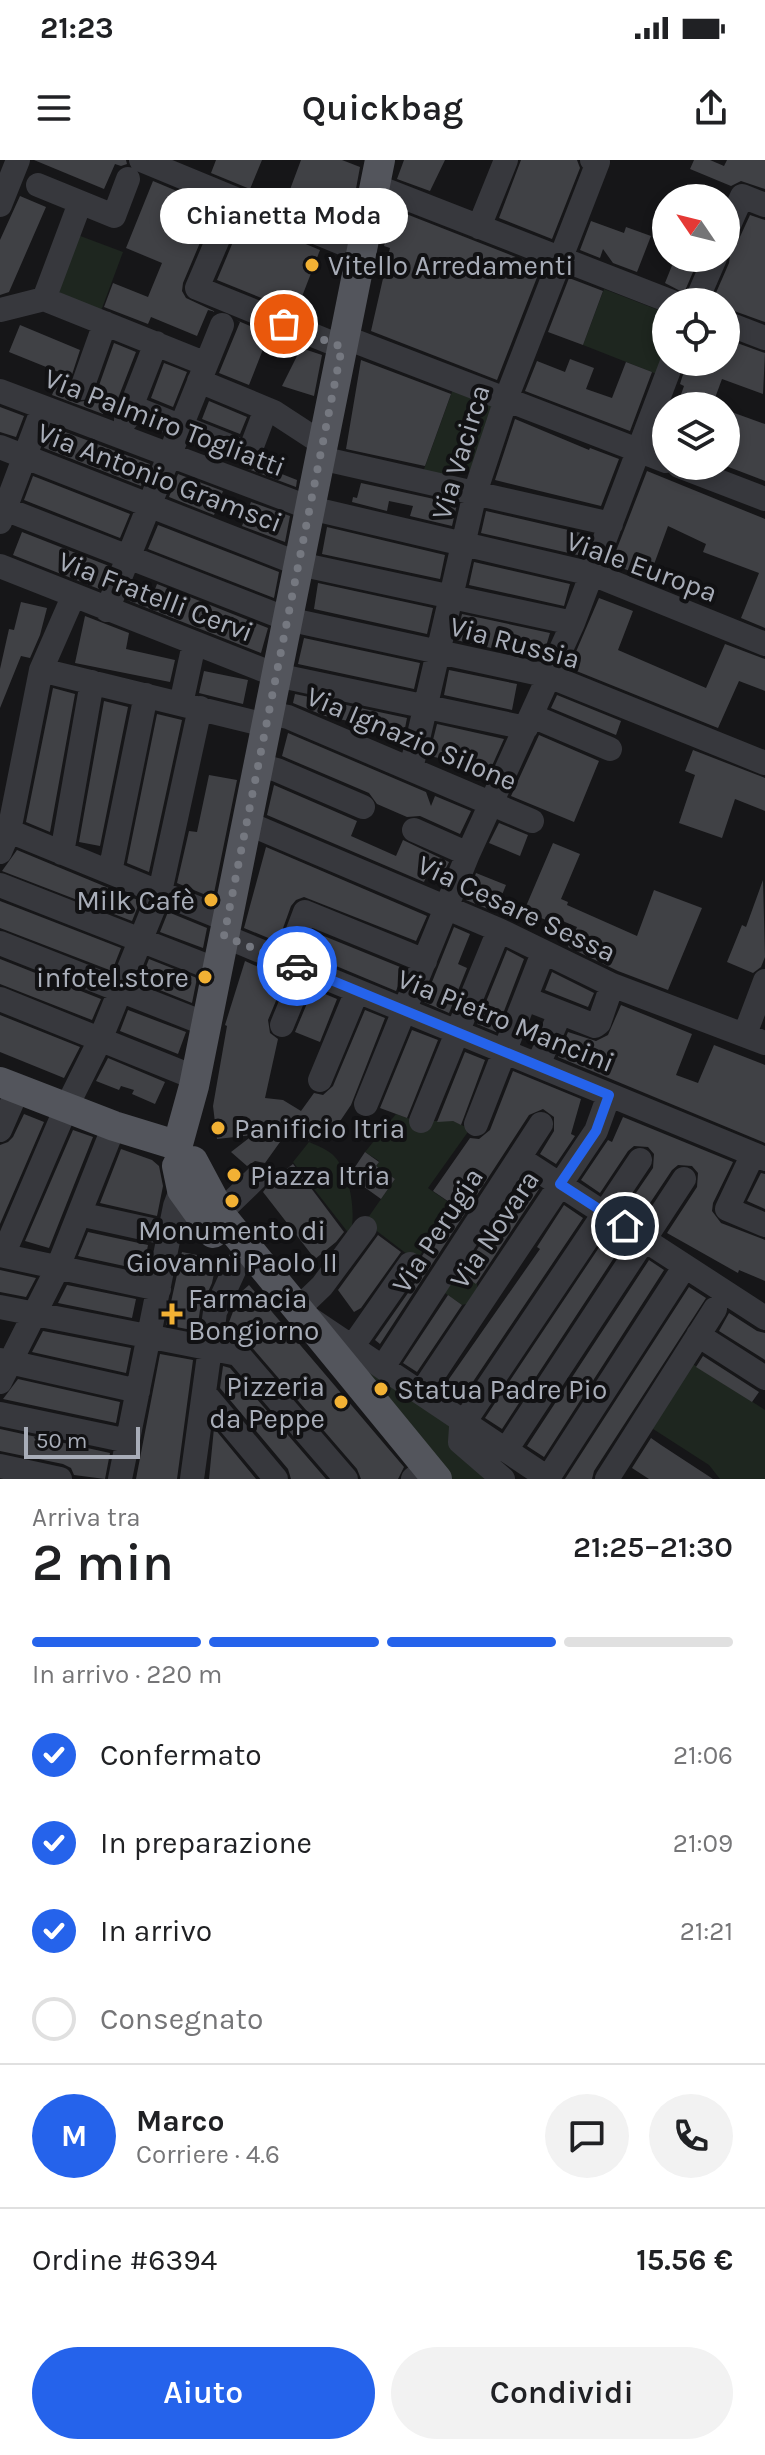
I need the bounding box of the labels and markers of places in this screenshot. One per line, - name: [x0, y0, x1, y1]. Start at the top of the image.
- callout: Chianetta Moda: [160, 188, 408, 244]
- place label: Vitello Arredamenti: [328, 249, 574, 282]
- marker: Vitello Arredamenti: [303, 256, 321, 274]
- pin: [250, 290, 318, 358]
- place label: Milk Cafè: [76, 884, 195, 917]
- marker: Milk Cafè: [202, 891, 220, 909]
- place label: infotel.store: [36, 961, 189, 994]
- marker: infotel.store: [196, 968, 214, 986]
- place label: Panificio Itria: [234, 1112, 405, 1145]
- marker: Panificio Itria: [209, 1119, 227, 1137]
- place label: Piazza Itria: [250, 1159, 390, 1192]
- marker: Piazza Itria: [225, 1166, 243, 1184]
- marker: Monumento di Giovanni Paolo II: [223, 1192, 241, 1210]
- pin: [591, 1192, 659, 1260]
- place label: Monumento di Giovanni Paolo II: [126, 1214, 338, 1279]
- place label: Farmacia Bongiorno: [188, 1282, 319, 1347]
- marker: Farmacia Bongiorno: [163, 1305, 181, 1323]
- place label: Pizzeria da Peppe: [209, 1370, 325, 1435]
- place label: Statua Padre Pio: [397, 1373, 607, 1406]
- marker: Statua Padre Pio: [372, 1380, 390, 1398]
- marker: Pizzeria da Peppe: [332, 1393, 350, 1411]

